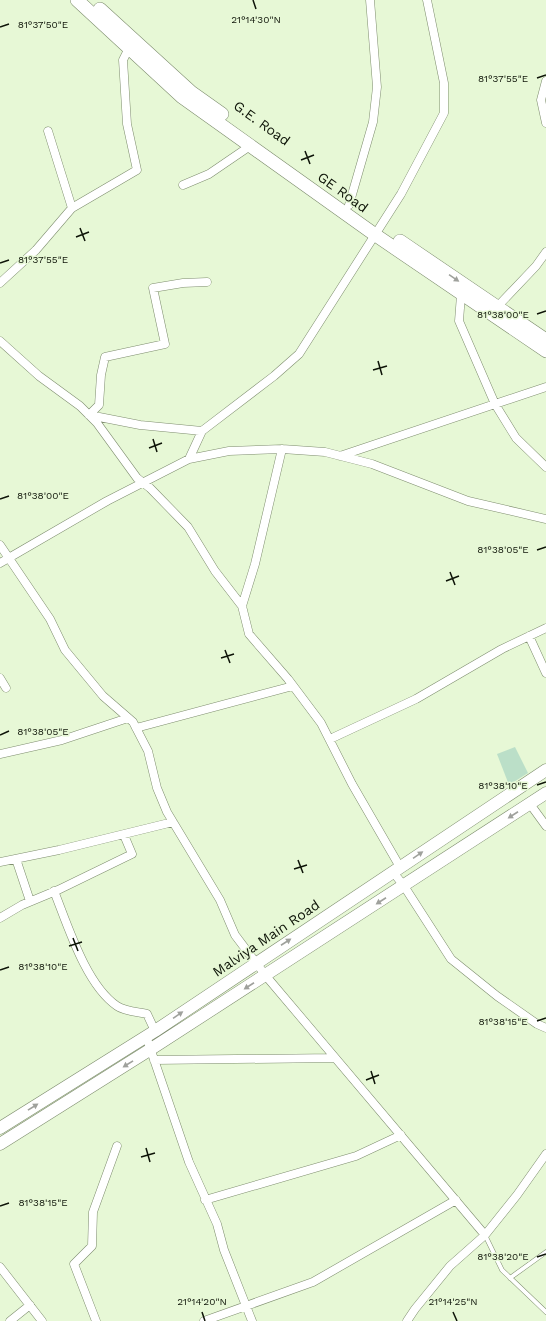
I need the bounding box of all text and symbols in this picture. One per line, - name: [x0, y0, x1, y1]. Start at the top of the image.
- text: 21°14'30"N: [231, 14, 281, 25]
- text: 81°37'50"E: [18, 19, 68, 30]
- text: 81°37'55"E: [478, 73, 528, 84]
- street label: G.E. Road: [231, 97, 293, 149]
- street label: GE Road: [315, 168, 371, 216]
- text: 81°37'55"E: [18, 254, 68, 265]
- one-way arrow: [449, 274, 459, 282]
- text: 81°38'00"E: [477, 309, 529, 320]
- text: 81°38'00"E: [17, 490, 69, 501]
- text: 81°38'05"E: [477, 544, 529, 555]
- text: 81°38'05"E: [17, 726, 69, 737]
- text: 81°38'10"E: [478, 780, 528, 791]
- one-way arrow: [507, 811, 519, 818]
- one-way arrow: [412, 851, 423, 859]
- street label: Malviya Main Road: [210, 896, 322, 980]
- one-way arrow: [376, 897, 386, 905]
- one-way arrow: [281, 938, 291, 946]
- text: 81°38'10"E: [18, 961, 68, 972]
- one-way arrow: [243, 983, 255, 990]
- one-way arrow: [173, 1011, 183, 1019]
- text: 81°38'15"E: [478, 1016, 528, 1027]
- one-way arrow: [123, 1060, 133, 1068]
- one-way arrow: [27, 1104, 39, 1111]
- text: 81°38'15"E: [18, 1197, 68, 1208]
- text: 81°38'20"E: [477, 1251, 529, 1262]
- text: 21°14'20"N: [177, 1296, 227, 1307]
- text: 21°14'25"N: [428, 1296, 478, 1307]

